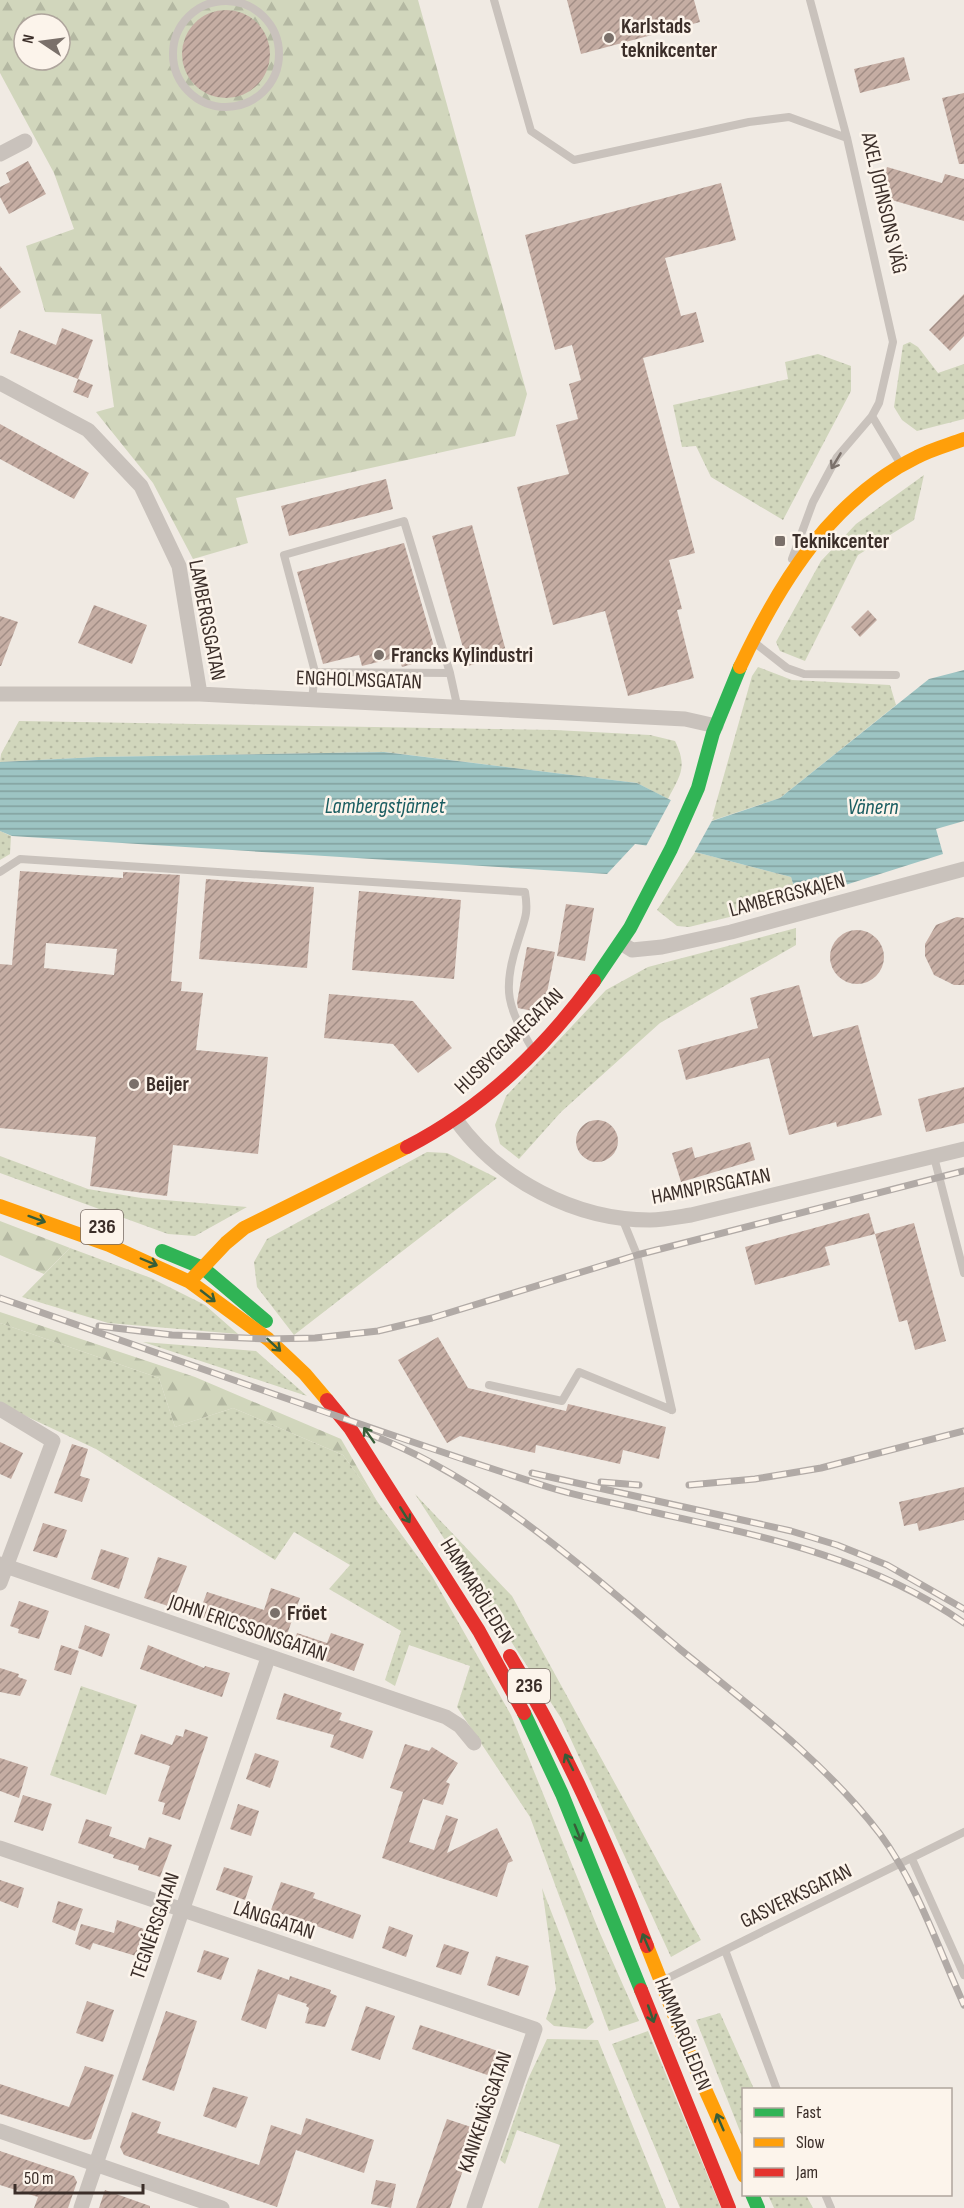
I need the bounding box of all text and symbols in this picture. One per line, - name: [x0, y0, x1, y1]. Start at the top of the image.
- north arrow: [12, 12, 72, 72]
- place label: Karlstads teknikcenter: [621, 14, 718, 63]
- marker: Karlstads teknikcenter: [602, 31, 616, 45]
- text: N: [19, 33, 39, 45]
- street label: AXEL JOHNSONS VÄG: [855, 129, 912, 276]
- one-way arrow: [829, 452, 841, 469]
- place label: Teknikcenter: [792, 529, 890, 554]
- marker: Teknikcenter: [773, 534, 787, 548]
- street label: LAMBERGSGATAN: [183, 558, 231, 682]
- place label: Francks Kylindustri: [391, 643, 533, 668]
- marker: Francks Kylindustri: [372, 648, 386, 662]
- street label: ENGHOLMSGATAN: [296, 665, 422, 695]
- water label: Lambergstjärnet: [325, 793, 447, 820]
- water label: Vänern: [847, 794, 899, 821]
- street label: LAMBERGSKAJEN: [726, 868, 848, 922]
- street label: HUSBYGGAREGATAN: [449, 983, 569, 1099]
- place label: Beijer: [146, 1072, 189, 1097]
- marker: Beijer: [127, 1077, 141, 1091]
- street label: HAMNPIRSGATAN: [649, 1162, 773, 1210]
- road number: 236: [81, 1210, 123, 1244]
- one-way arrow: [28, 1215, 46, 1226]
- one-way arrow: [139, 1257, 157, 1268]
- one-way arrow: [200, 1289, 216, 1302]
- one-way arrow: [266, 1338, 281, 1352]
- one-way arrow: [363, 1428, 375, 1444]
- one-way arrow: [399, 1506, 411, 1523]
- street label: HAMMARÖLEDEN: [435, 1534, 519, 1648]
- street label: JOHN ERICSSONSGATAN: [165, 1589, 330, 1667]
- place label: Fröet: [287, 1601, 327, 1626]
- marker: Fröet: [268, 1606, 282, 1620]
- road number: 236: [508, 1669, 550, 1703]
- one-way arrow: [563, 1754, 575, 1772]
- one-way arrow: [573, 1823, 584, 1842]
- street label: GASVERKSGATAN: [736, 1858, 856, 1934]
- street label: TEGNÉRSGATAN: [125, 1869, 185, 1983]
- street label: LÅNGGATAN: [230, 1895, 318, 1945]
- one-way arrow: [640, 1933, 651, 1951]
- street label: HAMMARÖLEDEN: [649, 1974, 717, 2094]
- one-way arrow: [646, 2004, 657, 2023]
- street label: KANIKENÄSGATAN: [453, 2048, 517, 2176]
- legend: [742, 2088, 952, 2196]
- text: Fast: [796, 2102, 822, 2123]
- one-way arrow: [714, 2113, 725, 2131]
- text: Slow: [796, 2132, 825, 2153]
- scale bar: [15, 2157, 142, 2195]
- text: Jam: [795, 2162, 818, 2183]
- text: 50 m: [24, 2168, 54, 2189]

